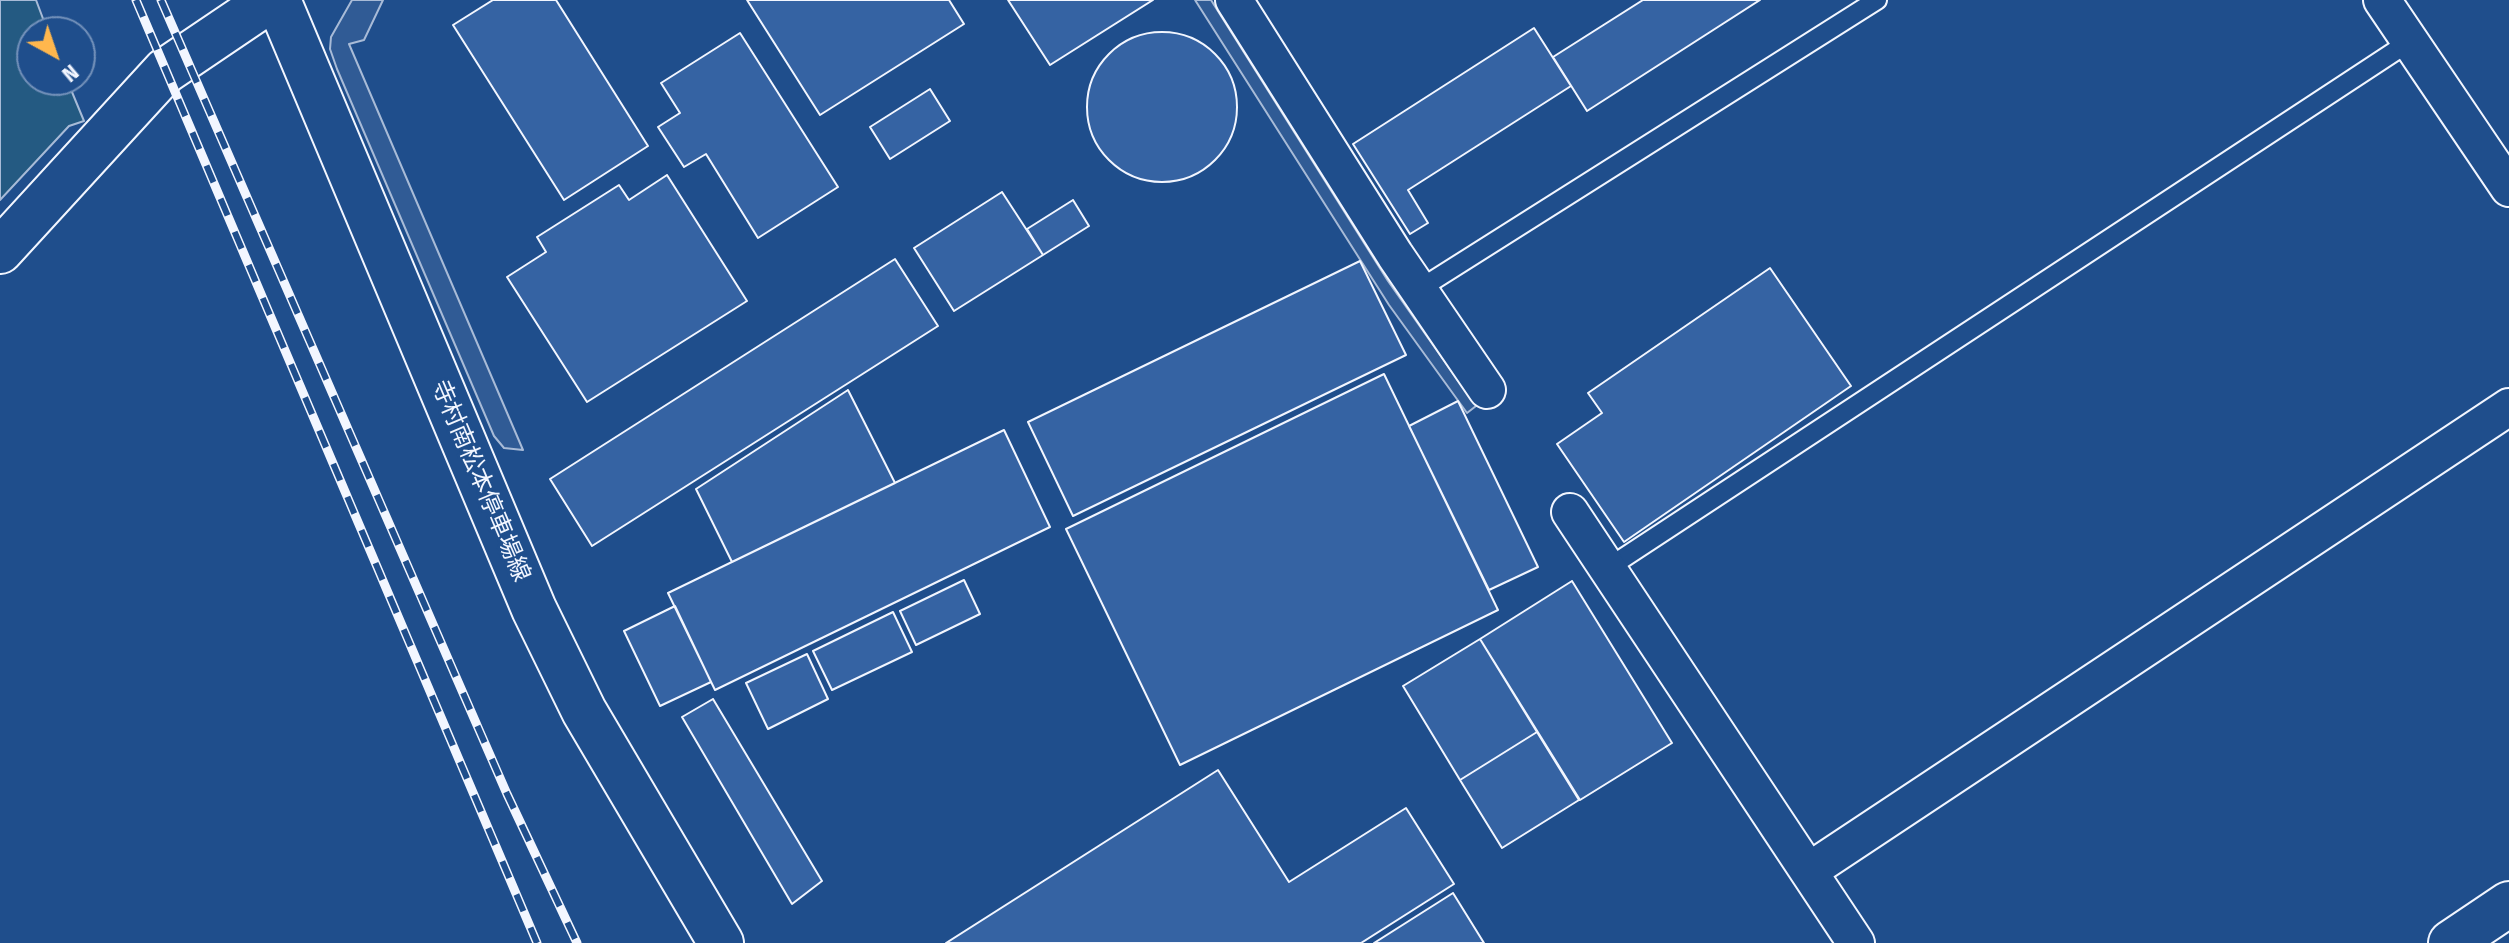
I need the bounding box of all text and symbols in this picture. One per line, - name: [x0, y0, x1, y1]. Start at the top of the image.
- north arrow: [16, 16, 96, 96]
- text: N: [57, 59, 84, 88]
- street label: 寺村南松本停車場線: [425, 376, 535, 586]

